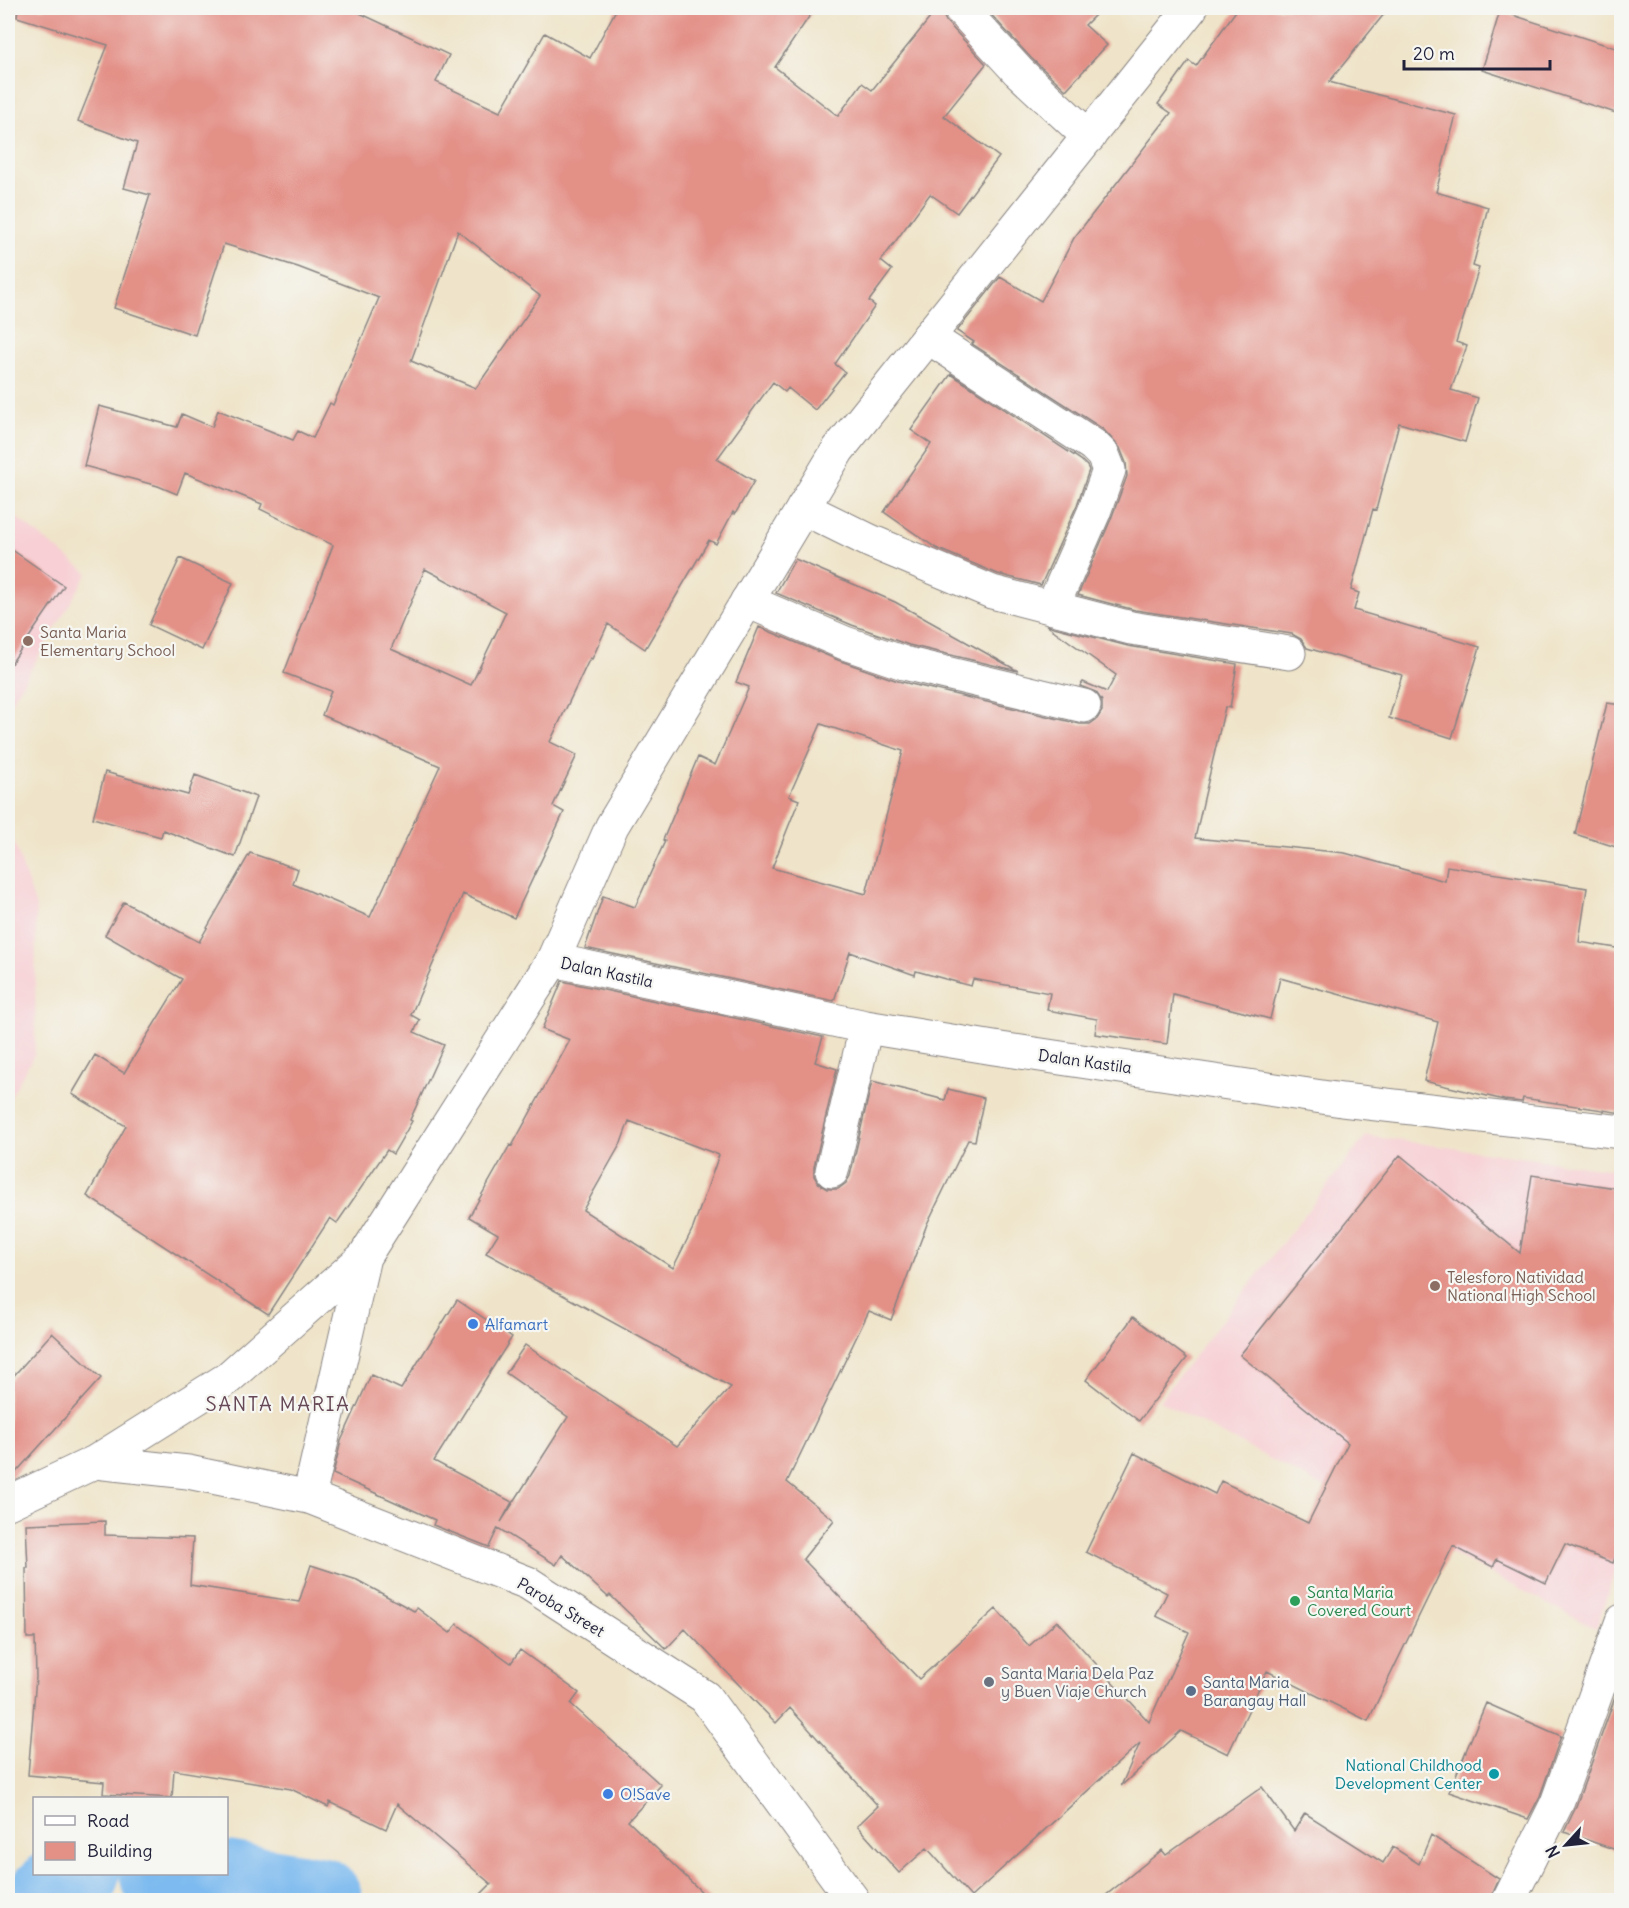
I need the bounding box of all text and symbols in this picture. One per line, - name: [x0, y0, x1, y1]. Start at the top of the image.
- scale bar: [1404, 33, 1550, 71]
- text: 20 m: [1413, 42, 1455, 65]
- place label: Santa Maria Elementary School: [40, 622, 175, 660]
- marker: Santa Maria Elementary School: [21, 634, 35, 648]
- street label: Dalan Kastila: [559, 952, 655, 992]
- street label: Dalan Kastila: [1037, 1045, 1133, 1077]
- place label: Telesforo Natividad National High School: [1447, 1267, 1596, 1305]
- marker: Telesforo Natividad National High School: [1428, 1279, 1442, 1293]
- place label: Alfamart: [485, 1314, 549, 1334]
- marker: Alfamart: [466, 1317, 480, 1331]
- district label: SANTA MARIA: [206, 1391, 350, 1416]
- street label: Paroba Street: [514, 1573, 609, 1641]
- place label: Santa Maria Covered Court: [1307, 1582, 1412, 1620]
- marker: Santa Maria Covered Court: [1288, 1594, 1302, 1608]
- place label: Santa Maria Dela Paz y Buen Viaje Church: [1001, 1663, 1154, 1701]
- place label: Santa Maria Barangay Hall: [1203, 1672, 1306, 1710]
- marker: Santa Maria Dela Paz y Buen Viaje Church: [982, 1675, 996, 1689]
- marker: Santa Maria Barangay Hall: [1184, 1684, 1198, 1698]
- place label: National Childhood Development Center: [1335, 1755, 1482, 1793]
- marker: National Childhood Development Center: [1487, 1767, 1501, 1781]
- place label: O!Save: [620, 1784, 671, 1804]
- marker: O!Save: [601, 1787, 615, 1801]
- legend: [33, 1797, 228, 1875]
- text: Road: [87, 1809, 130, 1832]
- north arrow: [1536, 1815, 1596, 1875]
- text: Building: [87, 1839, 152, 1862]
- text: N: [1541, 1842, 1564, 1861]

